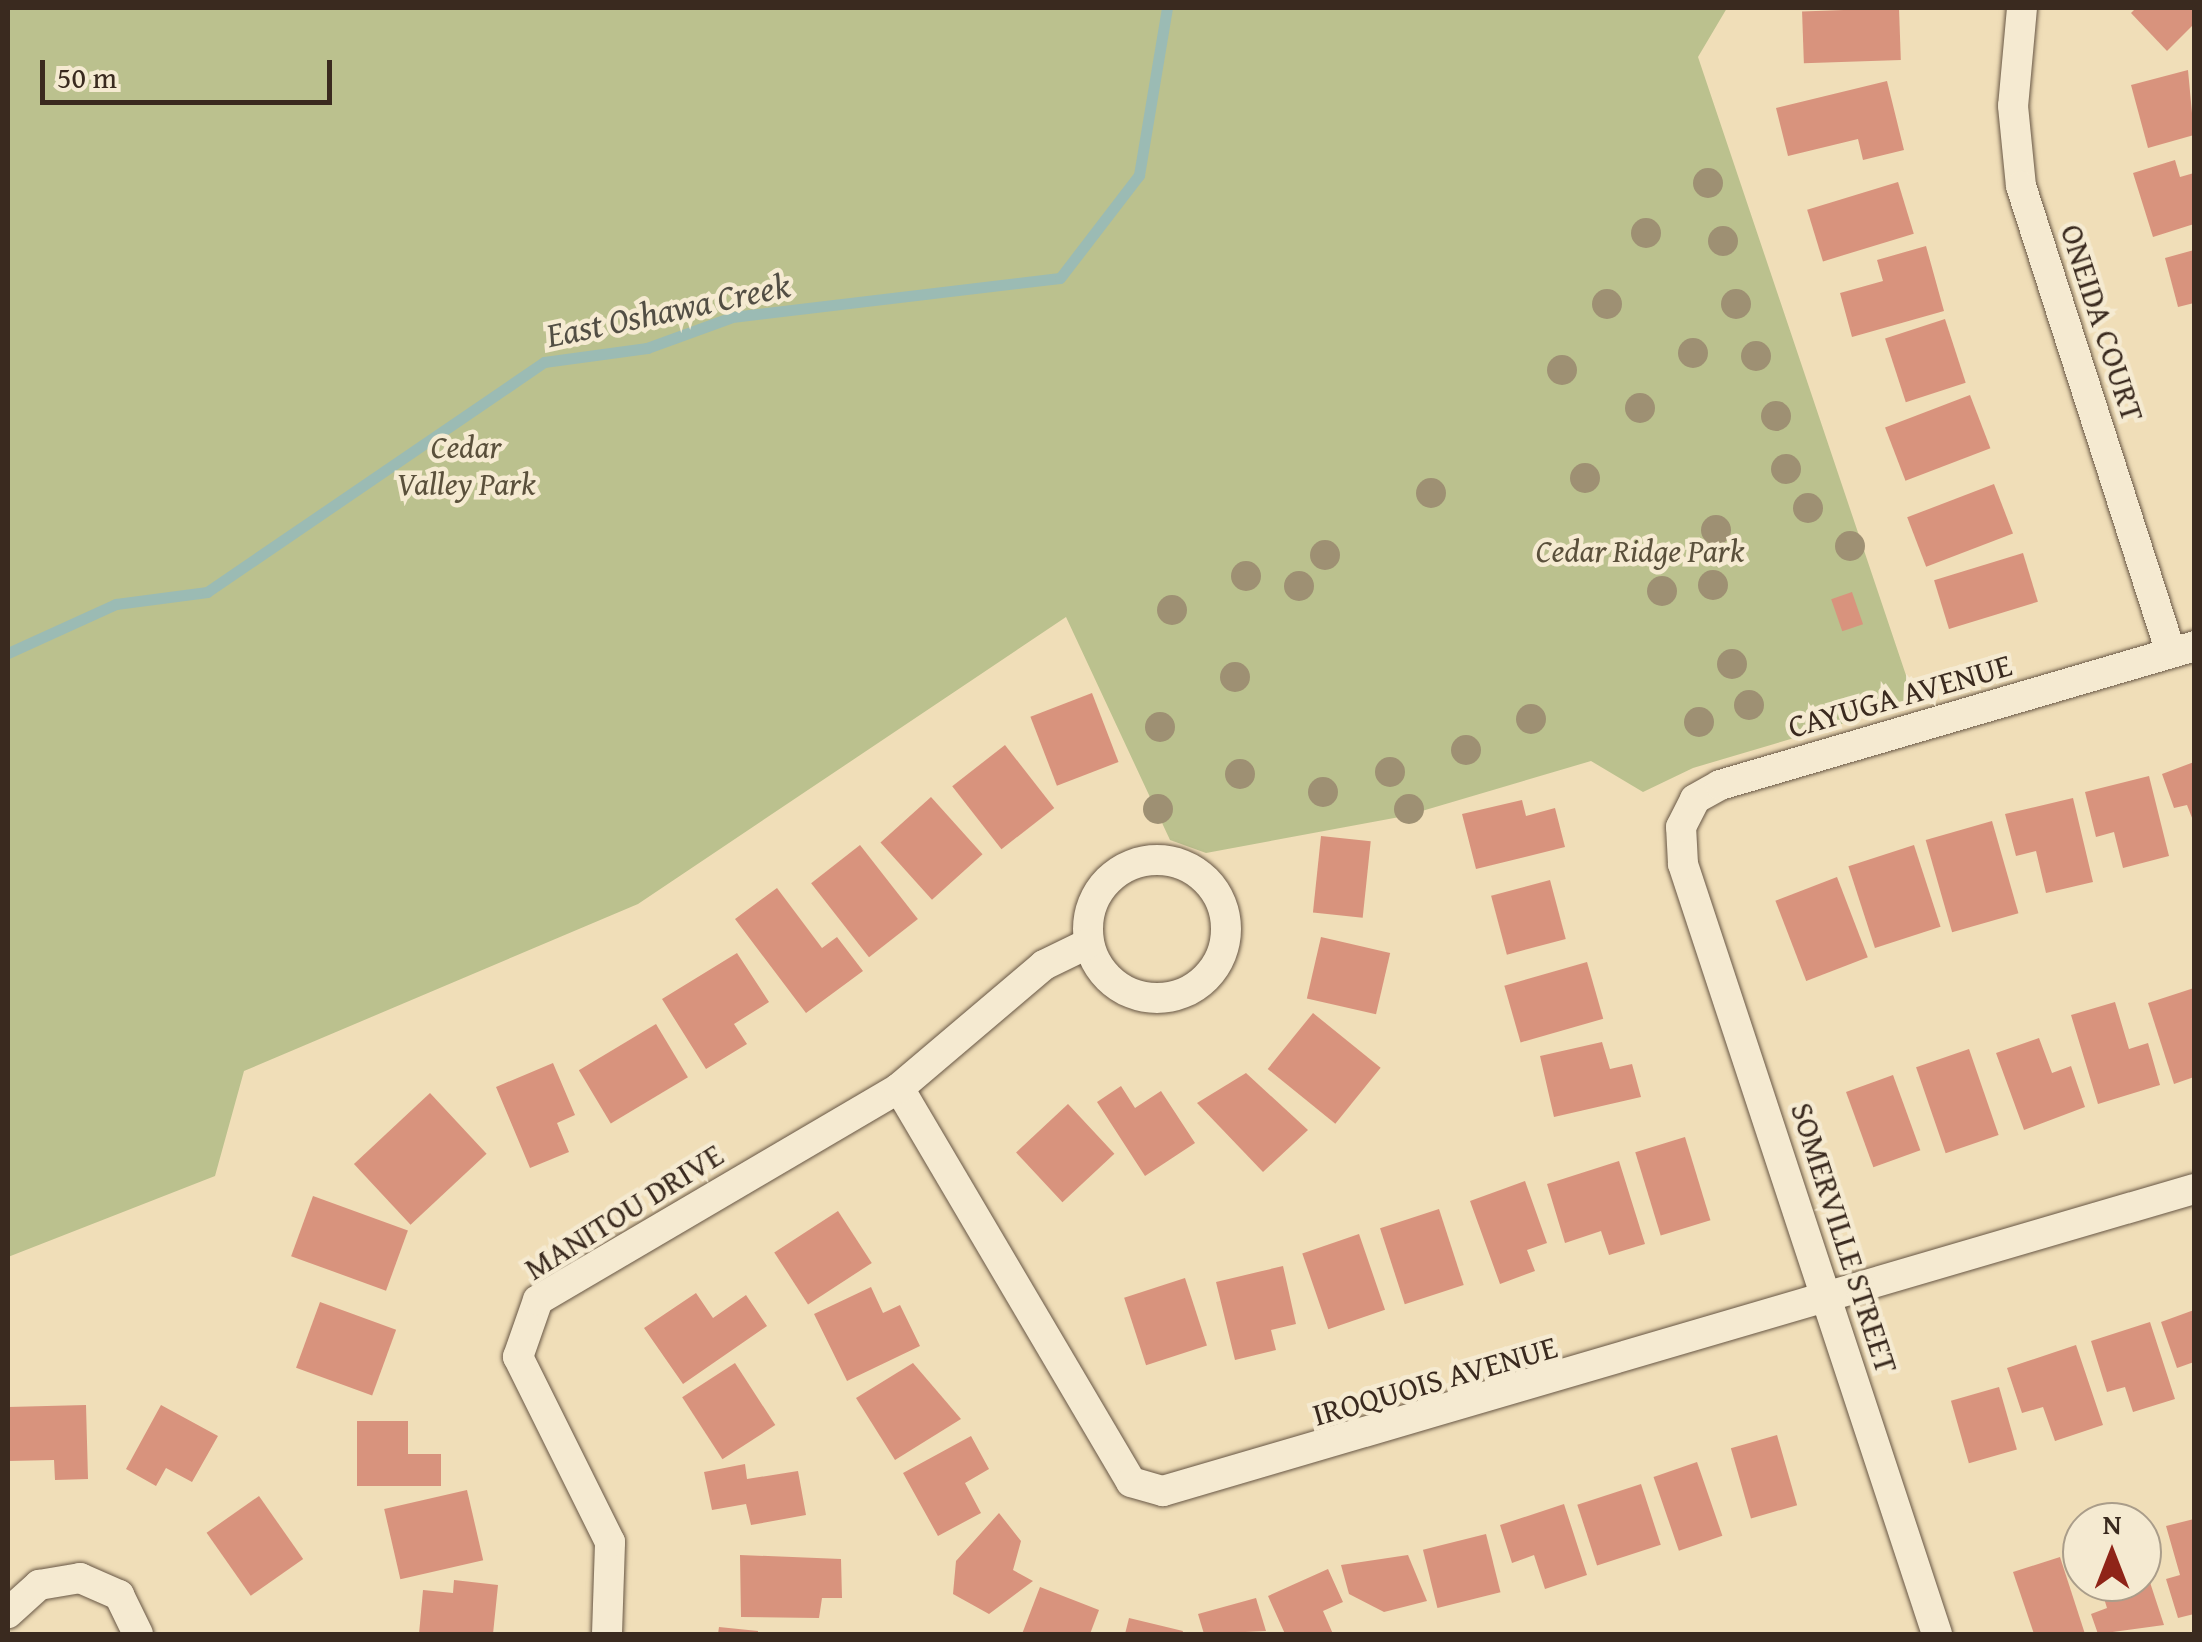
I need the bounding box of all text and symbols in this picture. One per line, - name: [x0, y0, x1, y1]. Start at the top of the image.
- scale bar: [45, 40, 338, 102]
- text: 50 m: [57, 55, 117, 99]
- street label: ONEIDA COURT: [2052, 220, 2152, 426]
- water label: East Oshawa Creek: [542, 264, 794, 356]
- park label: Cedar Valley Park: [396, 429, 536, 504]
- park label: Cedar Ridge Park: [1536, 532, 1744, 570]
- street label: CAYUGA AVENUE: [1784, 646, 2016, 746]
- street label: SOMERVILLE STREET: [1782, 1098, 1906, 1378]
- street label: MANITOU DRIVE: [518, 1136, 730, 1288]
- street label: IROQUOIS AVENUE: [1308, 1328, 1562, 1434]
- north arrow: [2062, 1502, 2162, 1602]
- text: N: [2103, 1503, 2121, 1544]

